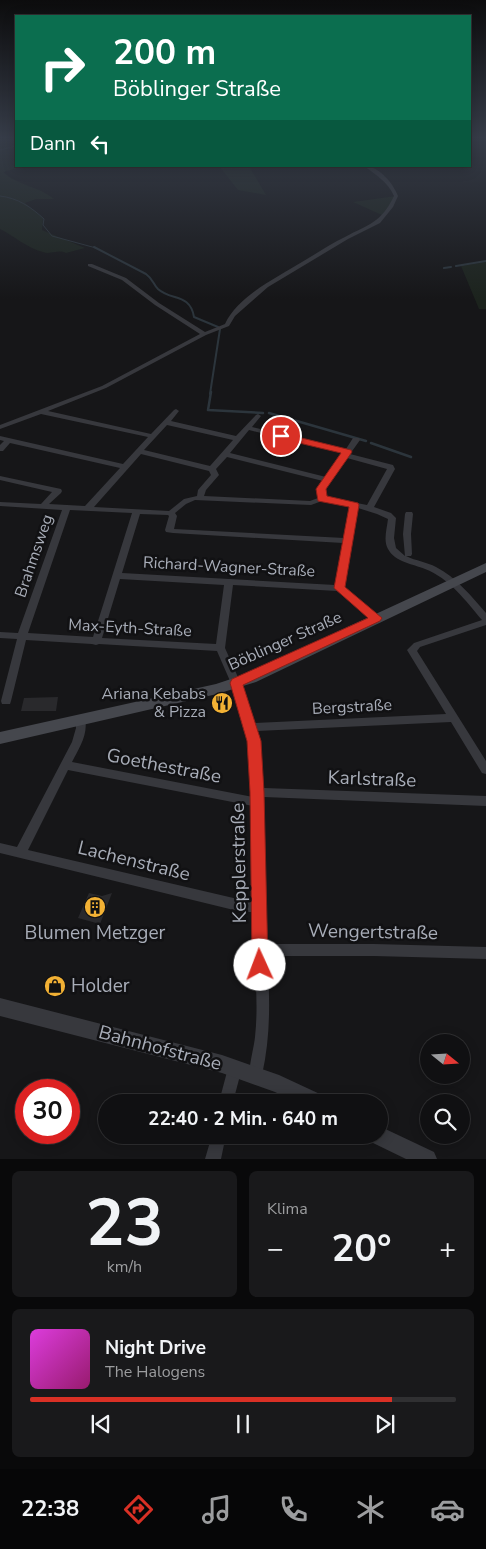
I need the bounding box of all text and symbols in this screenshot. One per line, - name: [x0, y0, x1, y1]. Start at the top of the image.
- text: 200 m: [113, 29, 216, 76]
- icon: right: [30, 35, 95, 100]
- text: Böblinger Straße: [113, 74, 281, 104]
- icon: left: [86, 130, 114, 158]
- text: Dann: [30, 131, 76, 157]
- pin: [260, 415, 302, 457]
- icon: arrive: [267, 422, 295, 450]
- street label: Brahmsweg: [10, 512, 58, 600]
- street label: Richard-Wagner-Straße: [142, 552, 316, 582]
- street label: Böblinger Straße: [225, 606, 345, 676]
- street label: Max-Eyth-Straße: [68, 614, 192, 642]
- place label: Ariana Kebabs & Pizza: [102, 683, 206, 723]
- restaurant icon: Ariana Kebabs & Pizza: [210, 691, 234, 715]
- street label: Bergstraße: [311, 694, 393, 720]
- street label: Goethestraße: [104, 742, 224, 790]
- street label: Karlstraße: [327, 764, 417, 794]
- street label: Kepplerstraße: [225, 803, 253, 923]
- street label: Lachenstraße: [75, 834, 193, 888]
- building icon: Blumen Metzger: [83, 895, 107, 919]
- street label: Wengertstraße: [308, 918, 438, 946]
- place label: Blumen Metzger: [25, 920, 166, 946]
- position arrow: [233, 938, 285, 990]
- place label: Holder: [71, 973, 130, 999]
- shop icon: Holder: [43, 974, 67, 998]
- street label: Bahnhofstraße: [96, 1019, 224, 1077]
- north arrow: [420, 1034, 470, 1084]
- map controls: [420, 1034, 470, 1144]
- speed limit sign: 30: [15, 1079, 80, 1144]
- button: search: [420, 1094, 470, 1144]
- text: 22:40 · 2 Min. · 640 m: [148, 1106, 338, 1132]
- text: 23: [85, 1179, 164, 1268]
- text: Klima: [267, 1198, 308, 1220]
- text: 20°: [331, 1223, 392, 1274]
- text: −: [267, 1230, 284, 1268]
- text: +: [439, 1230, 456, 1268]
- text: km/h: [107, 1256, 142, 1278]
- text: Night Drive: [105, 1335, 206, 1361]
- text: The Halogens: [105, 1361, 205, 1383]
- icon: previous: [87, 1410, 115, 1438]
- icon: pause: [229, 1410, 257, 1438]
- icon: next: [371, 1410, 399, 1438]
- icon: directions: [121, 1492, 156, 1527]
- icon: music: [199, 1492, 234, 1527]
- icon: phone: [276, 1492, 311, 1527]
- icon: climate: [353, 1492, 388, 1527]
- icon: car: [430, 1492, 465, 1527]
- text: 22:38: [21, 1494, 79, 1524]

